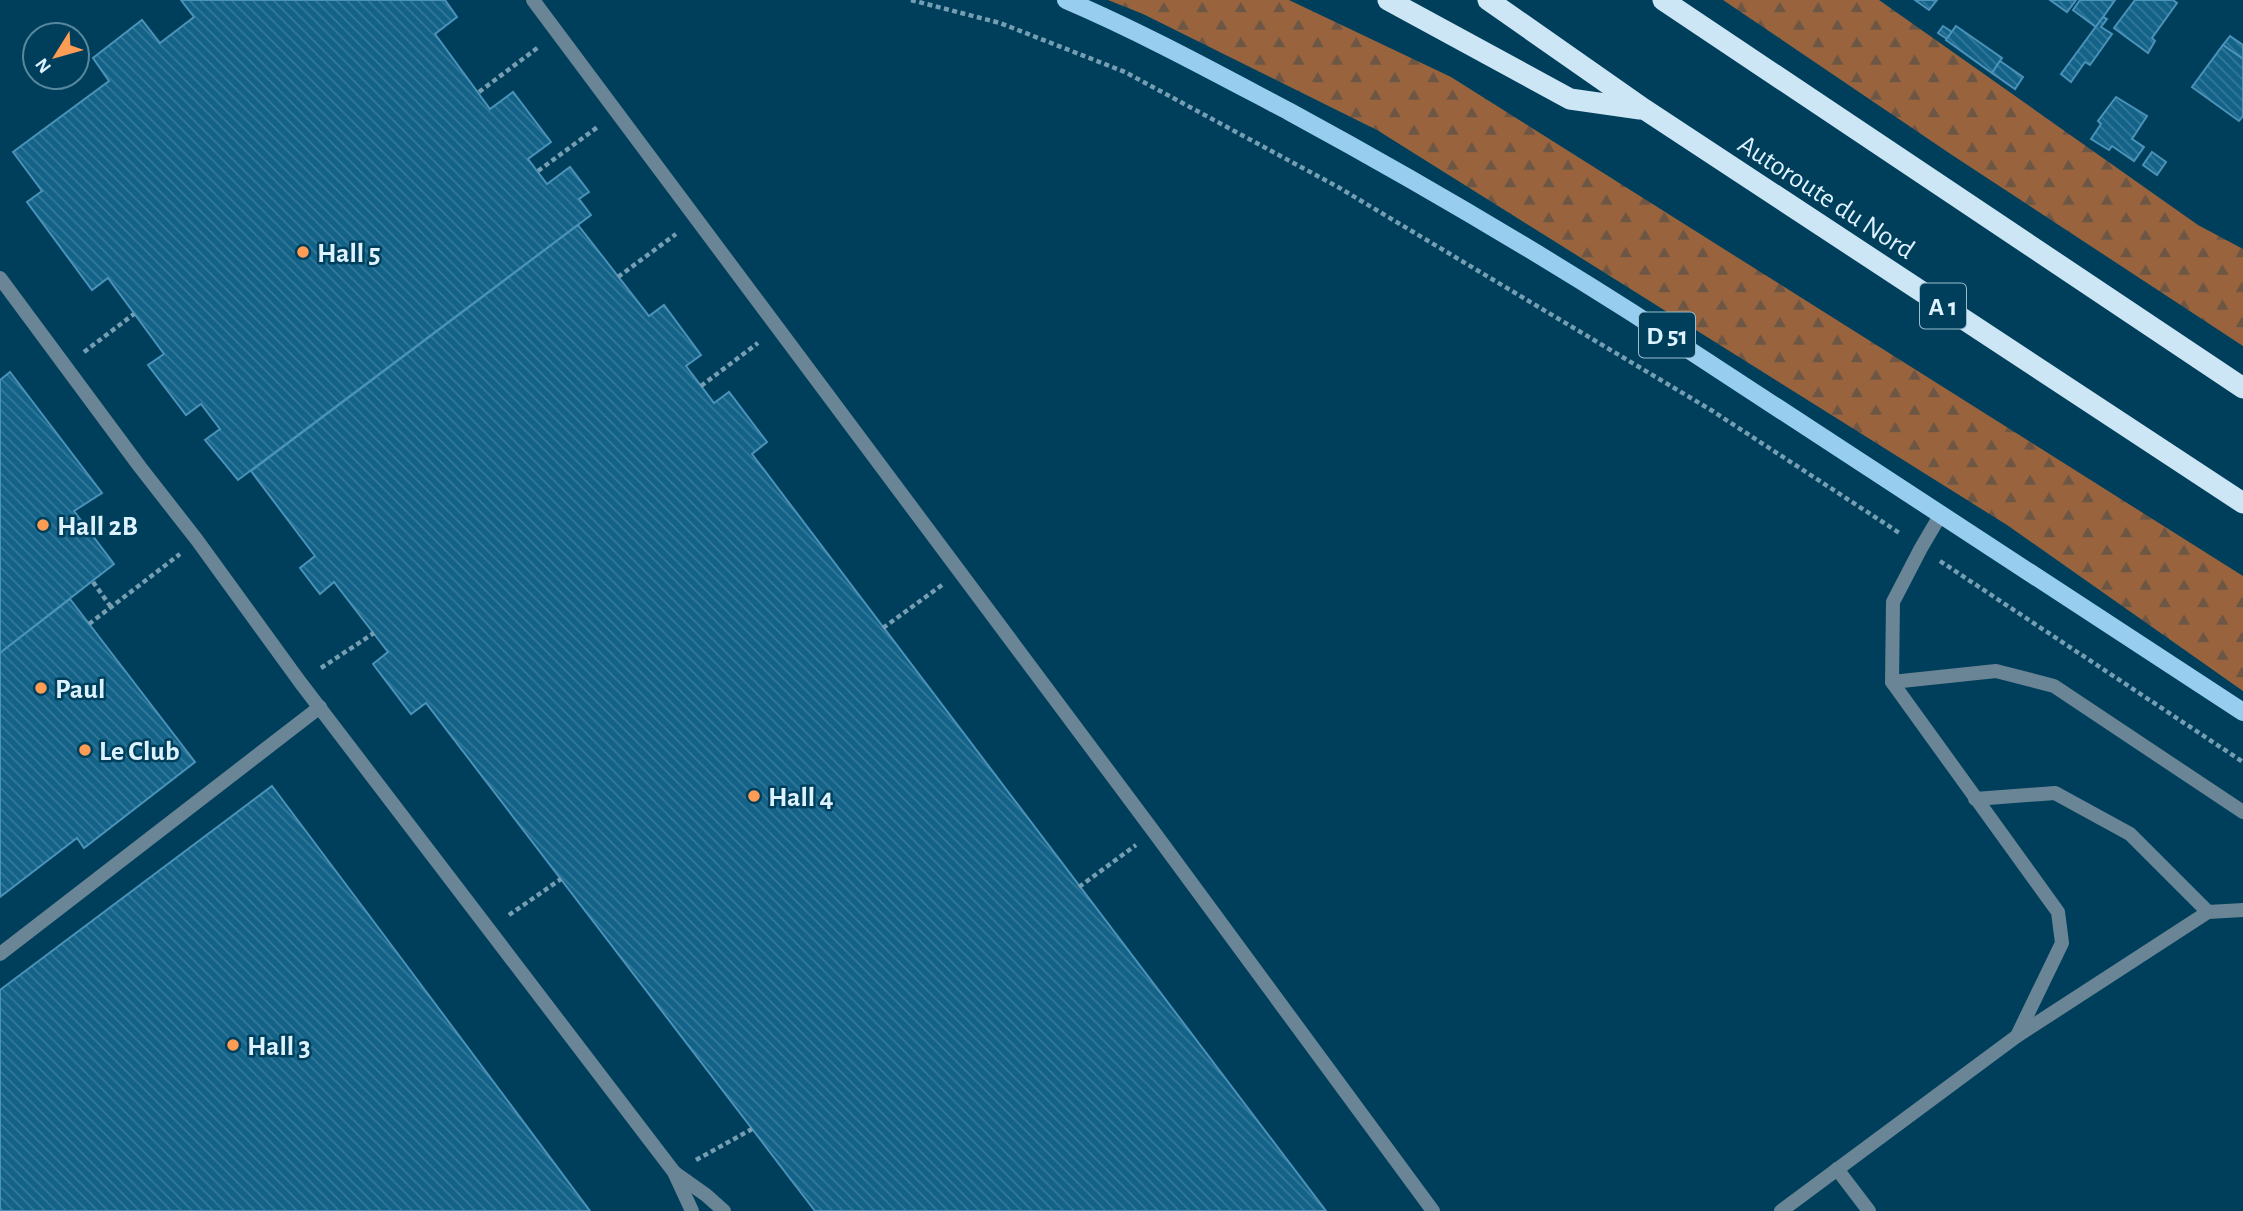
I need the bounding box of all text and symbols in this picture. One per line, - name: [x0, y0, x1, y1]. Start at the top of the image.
- north arrow: [21, 21, 91, 91]
- text: N: [32, 54, 55, 76]
- street label: Autoroute du Nord: [1733, 130, 1919, 265]
- place label: Hall 5: [317, 240, 381, 268]
- marker: Hall 5: [295, 244, 311, 260]
- road number: A 1: [1920, 284, 1966, 328]
- road number: D 51: [1639, 312, 1695, 358]
- place label: Hall 2B: [57, 513, 138, 541]
- marker: Hall 2B: [35, 517, 51, 533]
- place label: Paul: [55, 676, 105, 704]
- marker: Paul: [33, 680, 49, 696]
- place label: Le Club: [99, 738, 180, 766]
- marker: Le Club: [77, 742, 93, 758]
- place label: Hall 4: [768, 784, 834, 812]
- marker: Hall 4: [746, 788, 762, 804]
- place label: Hall 3: [247, 1033, 311, 1061]
- marker: Hall 3: [225, 1037, 241, 1053]

